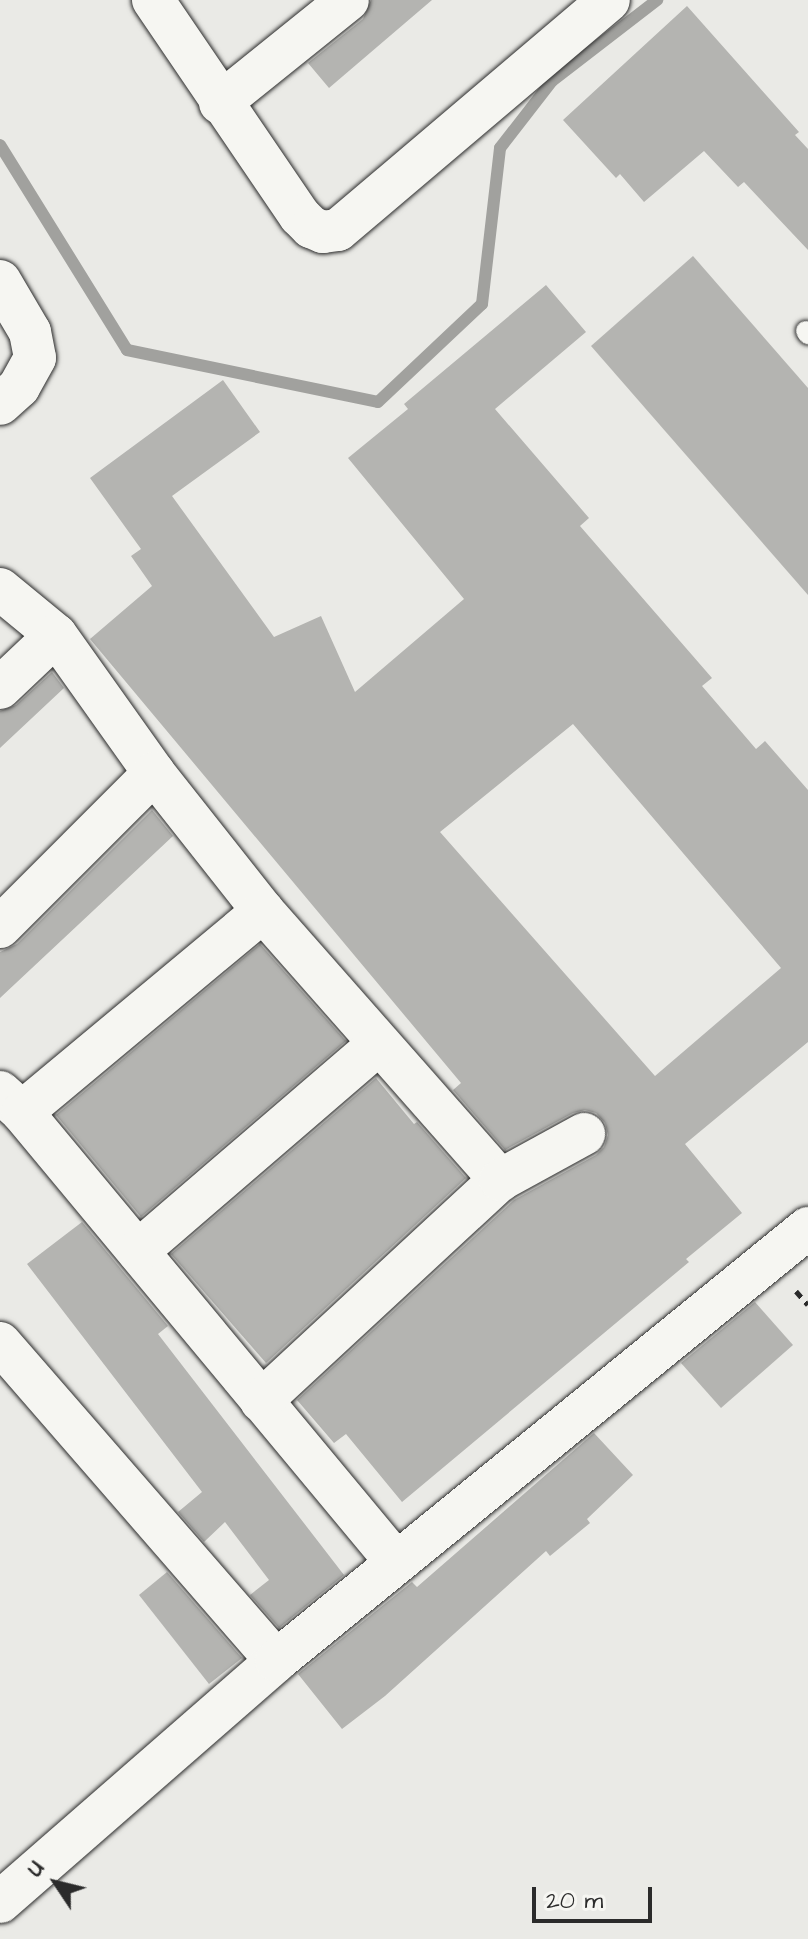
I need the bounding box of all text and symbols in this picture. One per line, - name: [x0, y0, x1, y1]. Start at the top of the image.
- north arrow: [16, 1843, 96, 1923]
- text: U: [20, 1855, 52, 1883]
- scale bar: [536, 1871, 656, 1921]
- text: 20 m: [546, 1884, 603, 1918]

